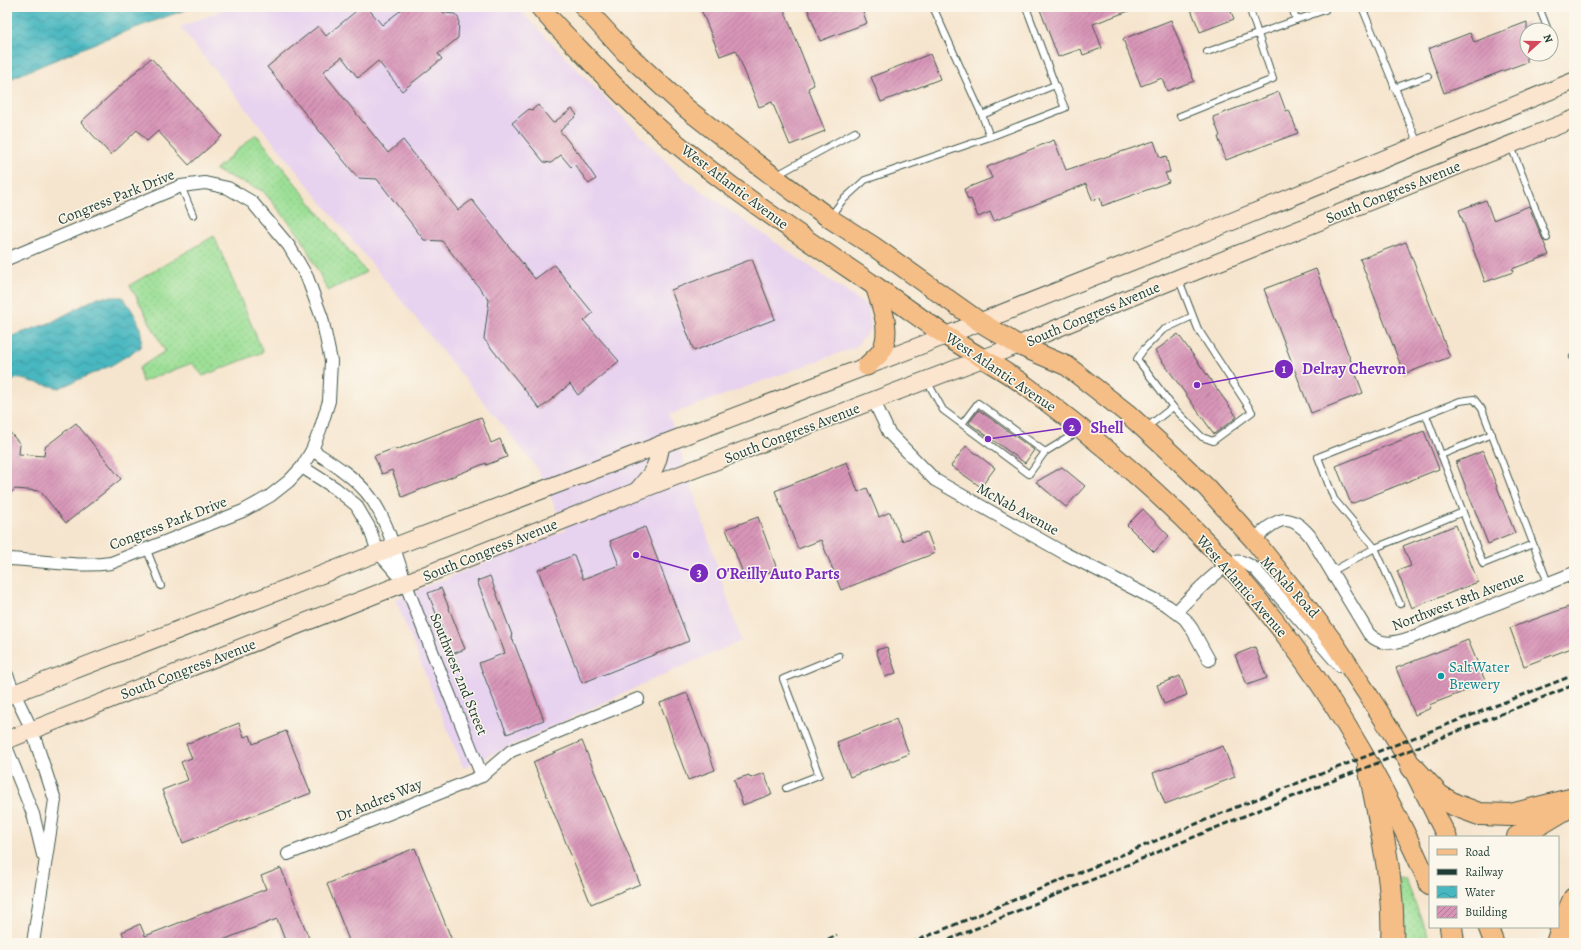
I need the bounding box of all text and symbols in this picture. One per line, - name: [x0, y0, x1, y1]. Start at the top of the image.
- north arrow: [1519, 22, 1559, 62]
- text: N: [1539, 32, 1556, 45]
- street label: West Atlantic Avenue: [677, 140, 793, 234]
- street label: South Congress Avenue: [1323, 156, 1464, 228]
- street label: Congress Park Drive: [55, 164, 178, 230]
- street label: South Congress Avenue: [1023, 277, 1163, 351]
- street label: West Atlantic Avenue: [941, 327, 1060, 417]
- callout: Delray Chevron: [1274, 355, 1414, 383]
- text: Delray Chevron: [1302, 358, 1406, 380]
- text: 1: [1282, 361, 1287, 377]
- street label: South Congress Avenue: [721, 398, 863, 468]
- callout: Shell: [1062, 413, 1131, 441]
- text: Shell: [1091, 417, 1124, 439]
- text: 2: [1069, 419, 1075, 435]
- street label: McNab Avenue: [973, 478, 1063, 540]
- street label: Congress Park Drive: [106, 491, 230, 555]
- street label: South Congress Avenue: [420, 514, 561, 586]
- street label: West Atlantic Avenue: [1191, 530, 1292, 642]
- street label: McNab Road: [1256, 552, 1324, 623]
- callout: O'Reilly Auto Parts: [689, 559, 848, 587]
- text: O'Reilly Auto Parts: [716, 563, 840, 585]
- text: 3: [696, 565, 702, 581]
- street label: Northwest 18th Avenue: [1389, 566, 1527, 635]
- street label: Southwest 2nd Street: [425, 610, 493, 738]
- street label: South Congress Avenue: [117, 634, 259, 704]
- place label: SaltWater Brewery: [1449, 657, 1510, 694]
- marker: SaltWater Brewery: [1436, 671, 1446, 681]
- street label: Dr Andres Way: [333, 773, 425, 826]
- legend: [1429, 836, 1559, 928]
- text: Road: [1465, 844, 1491, 860]
- text: Railway: [1465, 864, 1504, 880]
- text: Water: [1464, 884, 1495, 900]
- text: Building: [1465, 904, 1507, 920]

